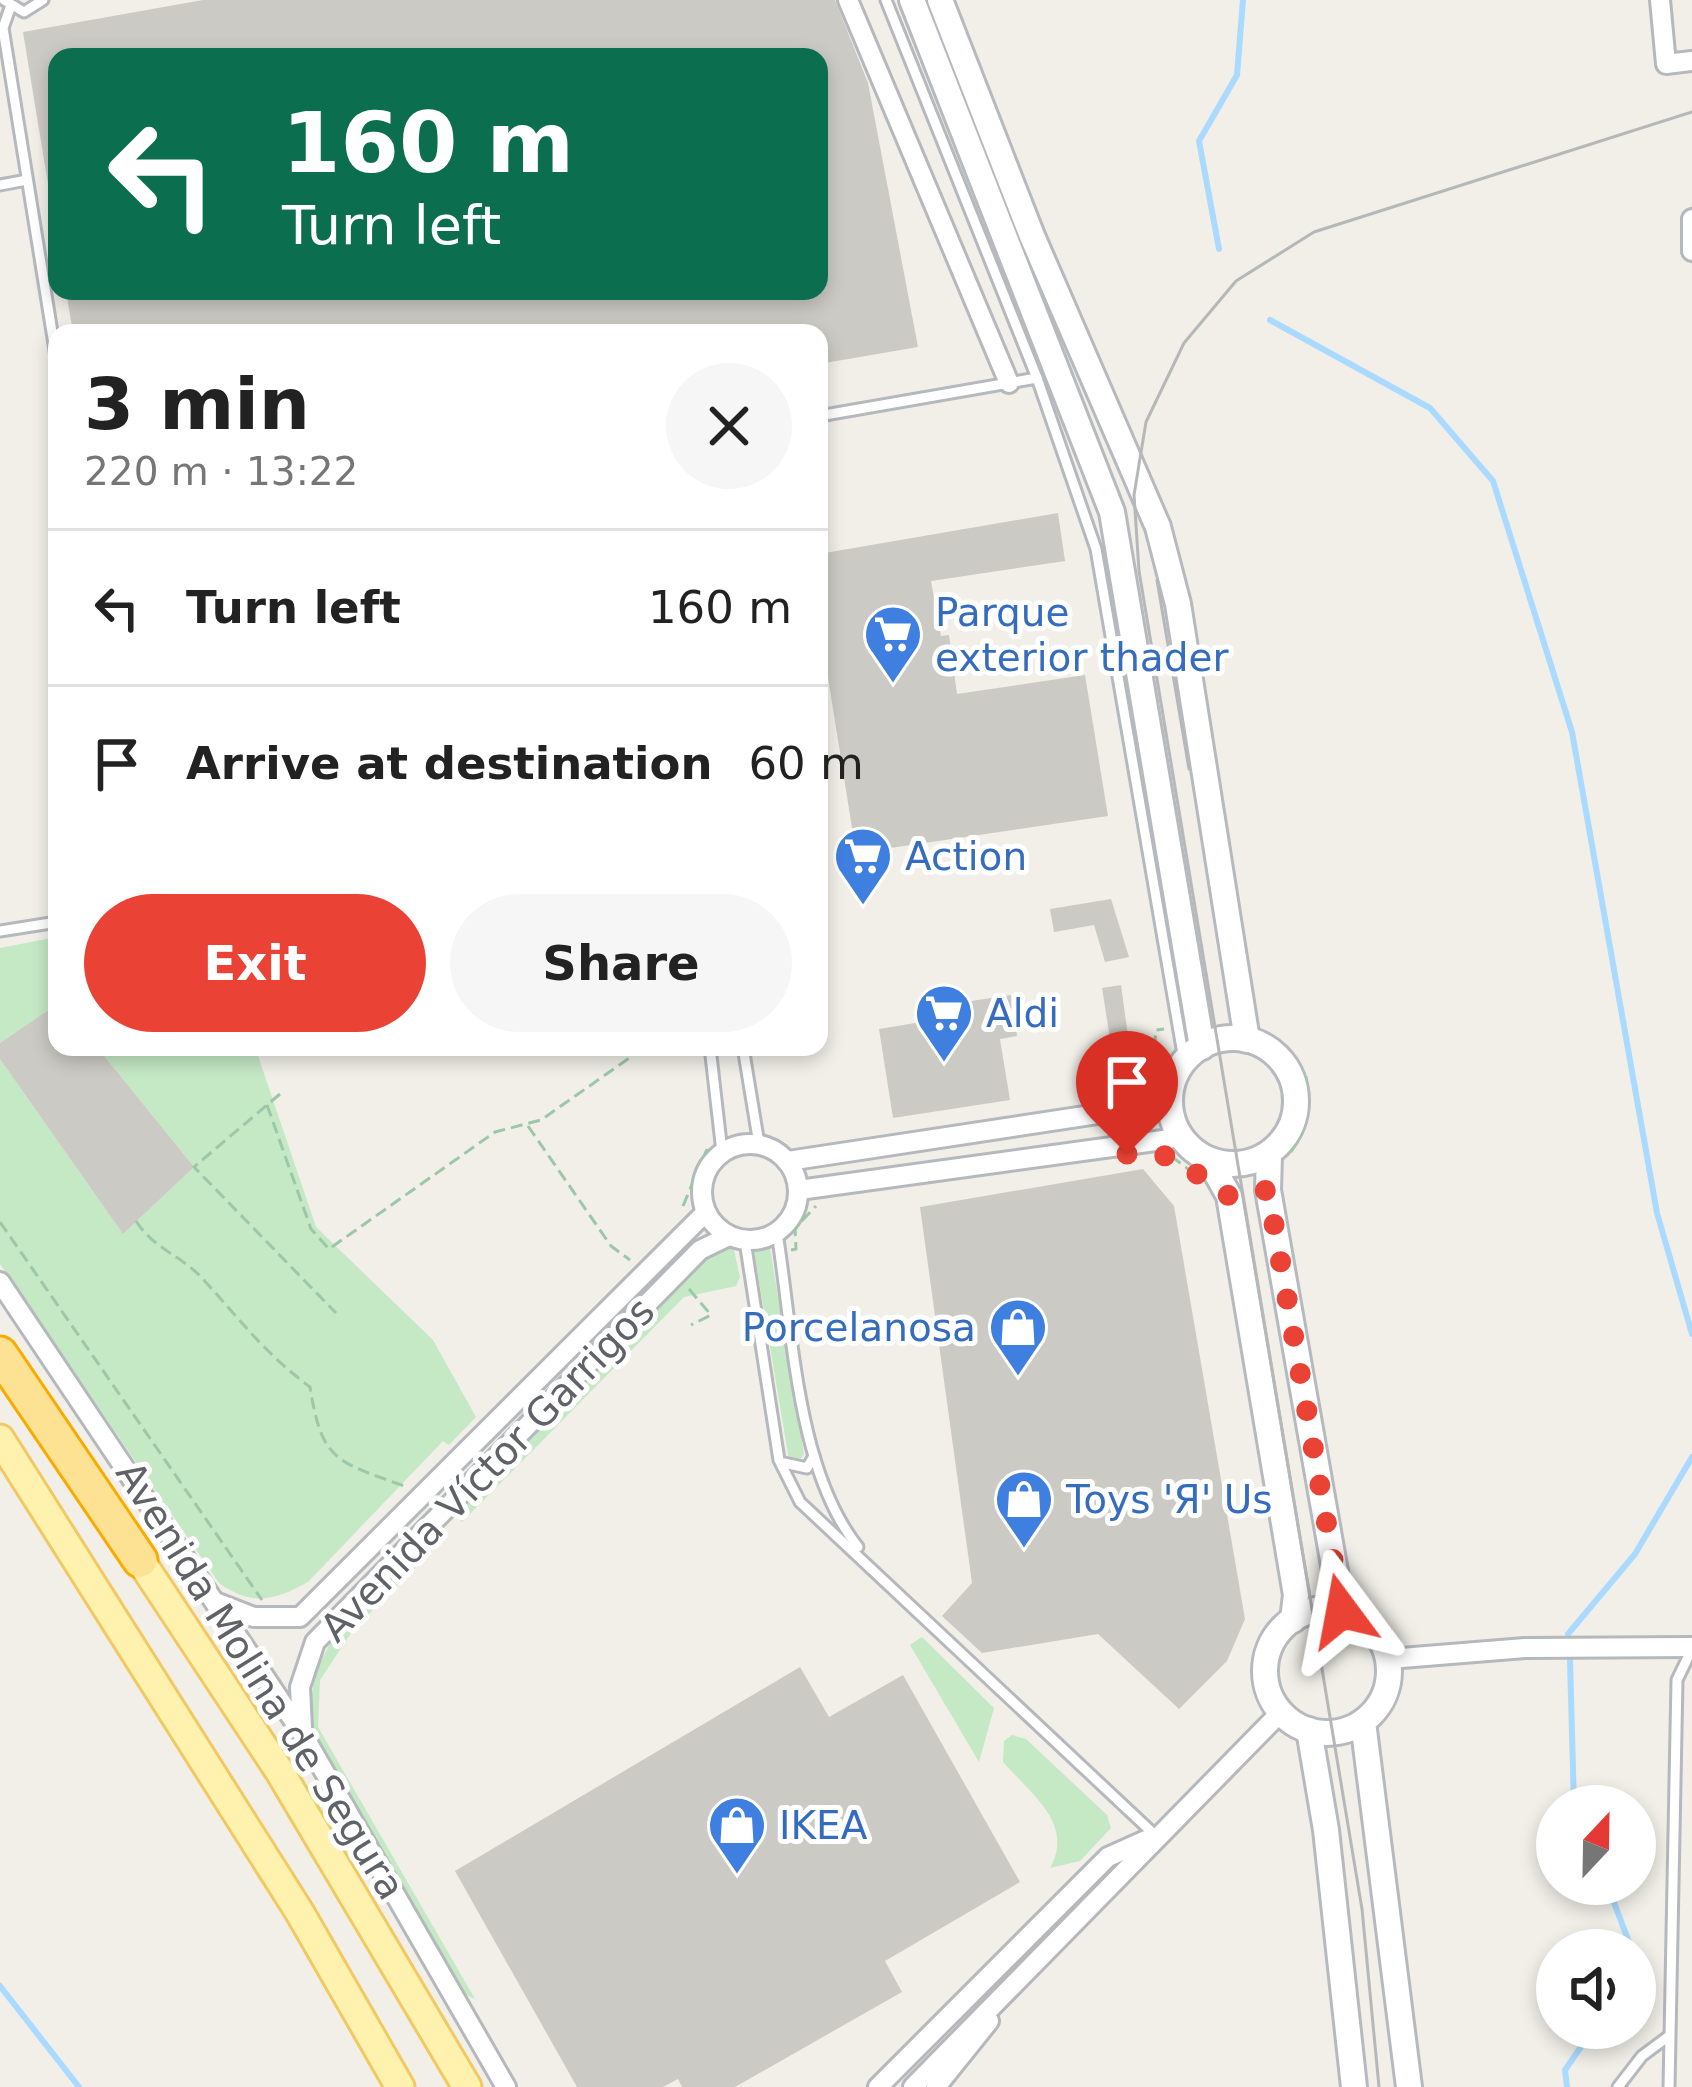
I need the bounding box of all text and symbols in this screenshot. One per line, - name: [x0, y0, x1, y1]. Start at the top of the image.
- text: 160 m: [282, 94, 574, 192]
- icon: left: [84, 96, 240, 252]
- text: Turn left: [282, 194, 501, 257]
- text: 3 min: [84, 362, 310, 446]
- button: close: [666, 363, 792, 489]
- text: 220 m · 13:22: [84, 449, 358, 494]
- icon: left: [84, 575, 150, 641]
- text: Turn left: [186, 581, 401, 634]
- text: 160 m: [648, 581, 792, 634]
- place label: Parque exterior thader: [935, 590, 1229, 680]
- supermarket icon: Parque exterior thader: [862, 603, 924, 685]
- icon: arrive: [84, 731, 150, 797]
- text: Arrive at destination: [186, 737, 712, 790]
- text: 60 m: [748, 737, 864, 790]
- supermarket icon: Action: [832, 825, 894, 907]
- place label: Action: [905, 834, 1027, 879]
- button: Exit: [84, 894, 426, 1032]
- button: Share: [450, 894, 792, 1032]
- supermarket icon: Aldi: [913, 982, 975, 1064]
- place label: Aldi: [986, 991, 1059, 1036]
- pin: [1076, 1031, 1178, 1154]
- icon: arrive: [1094, 1049, 1160, 1115]
- street label: Avenida Víctor Garrigos: [311, 1288, 663, 1650]
- shop icon: Porcelanosa: [987, 1296, 1049, 1378]
- place label: Porcelanosa: [742, 1305, 976, 1350]
- street label: Avenida Molina de Segura: [107, 1453, 414, 1907]
- shop icon: Toys 'Я' Us: [993, 1468, 1055, 1550]
- place label: Toys 'Я' Us: [1065, 1477, 1273, 1522]
- position arrow: [1279, 1548, 1405, 1674]
- north arrow: [1536, 1785, 1656, 1905]
- map controls: [1536, 1785, 1656, 2049]
- shop icon: IKEA: [706, 1794, 768, 1876]
- place label: IKEA: [779, 1803, 868, 1848]
- button: sound: [1536, 1929, 1656, 2049]

